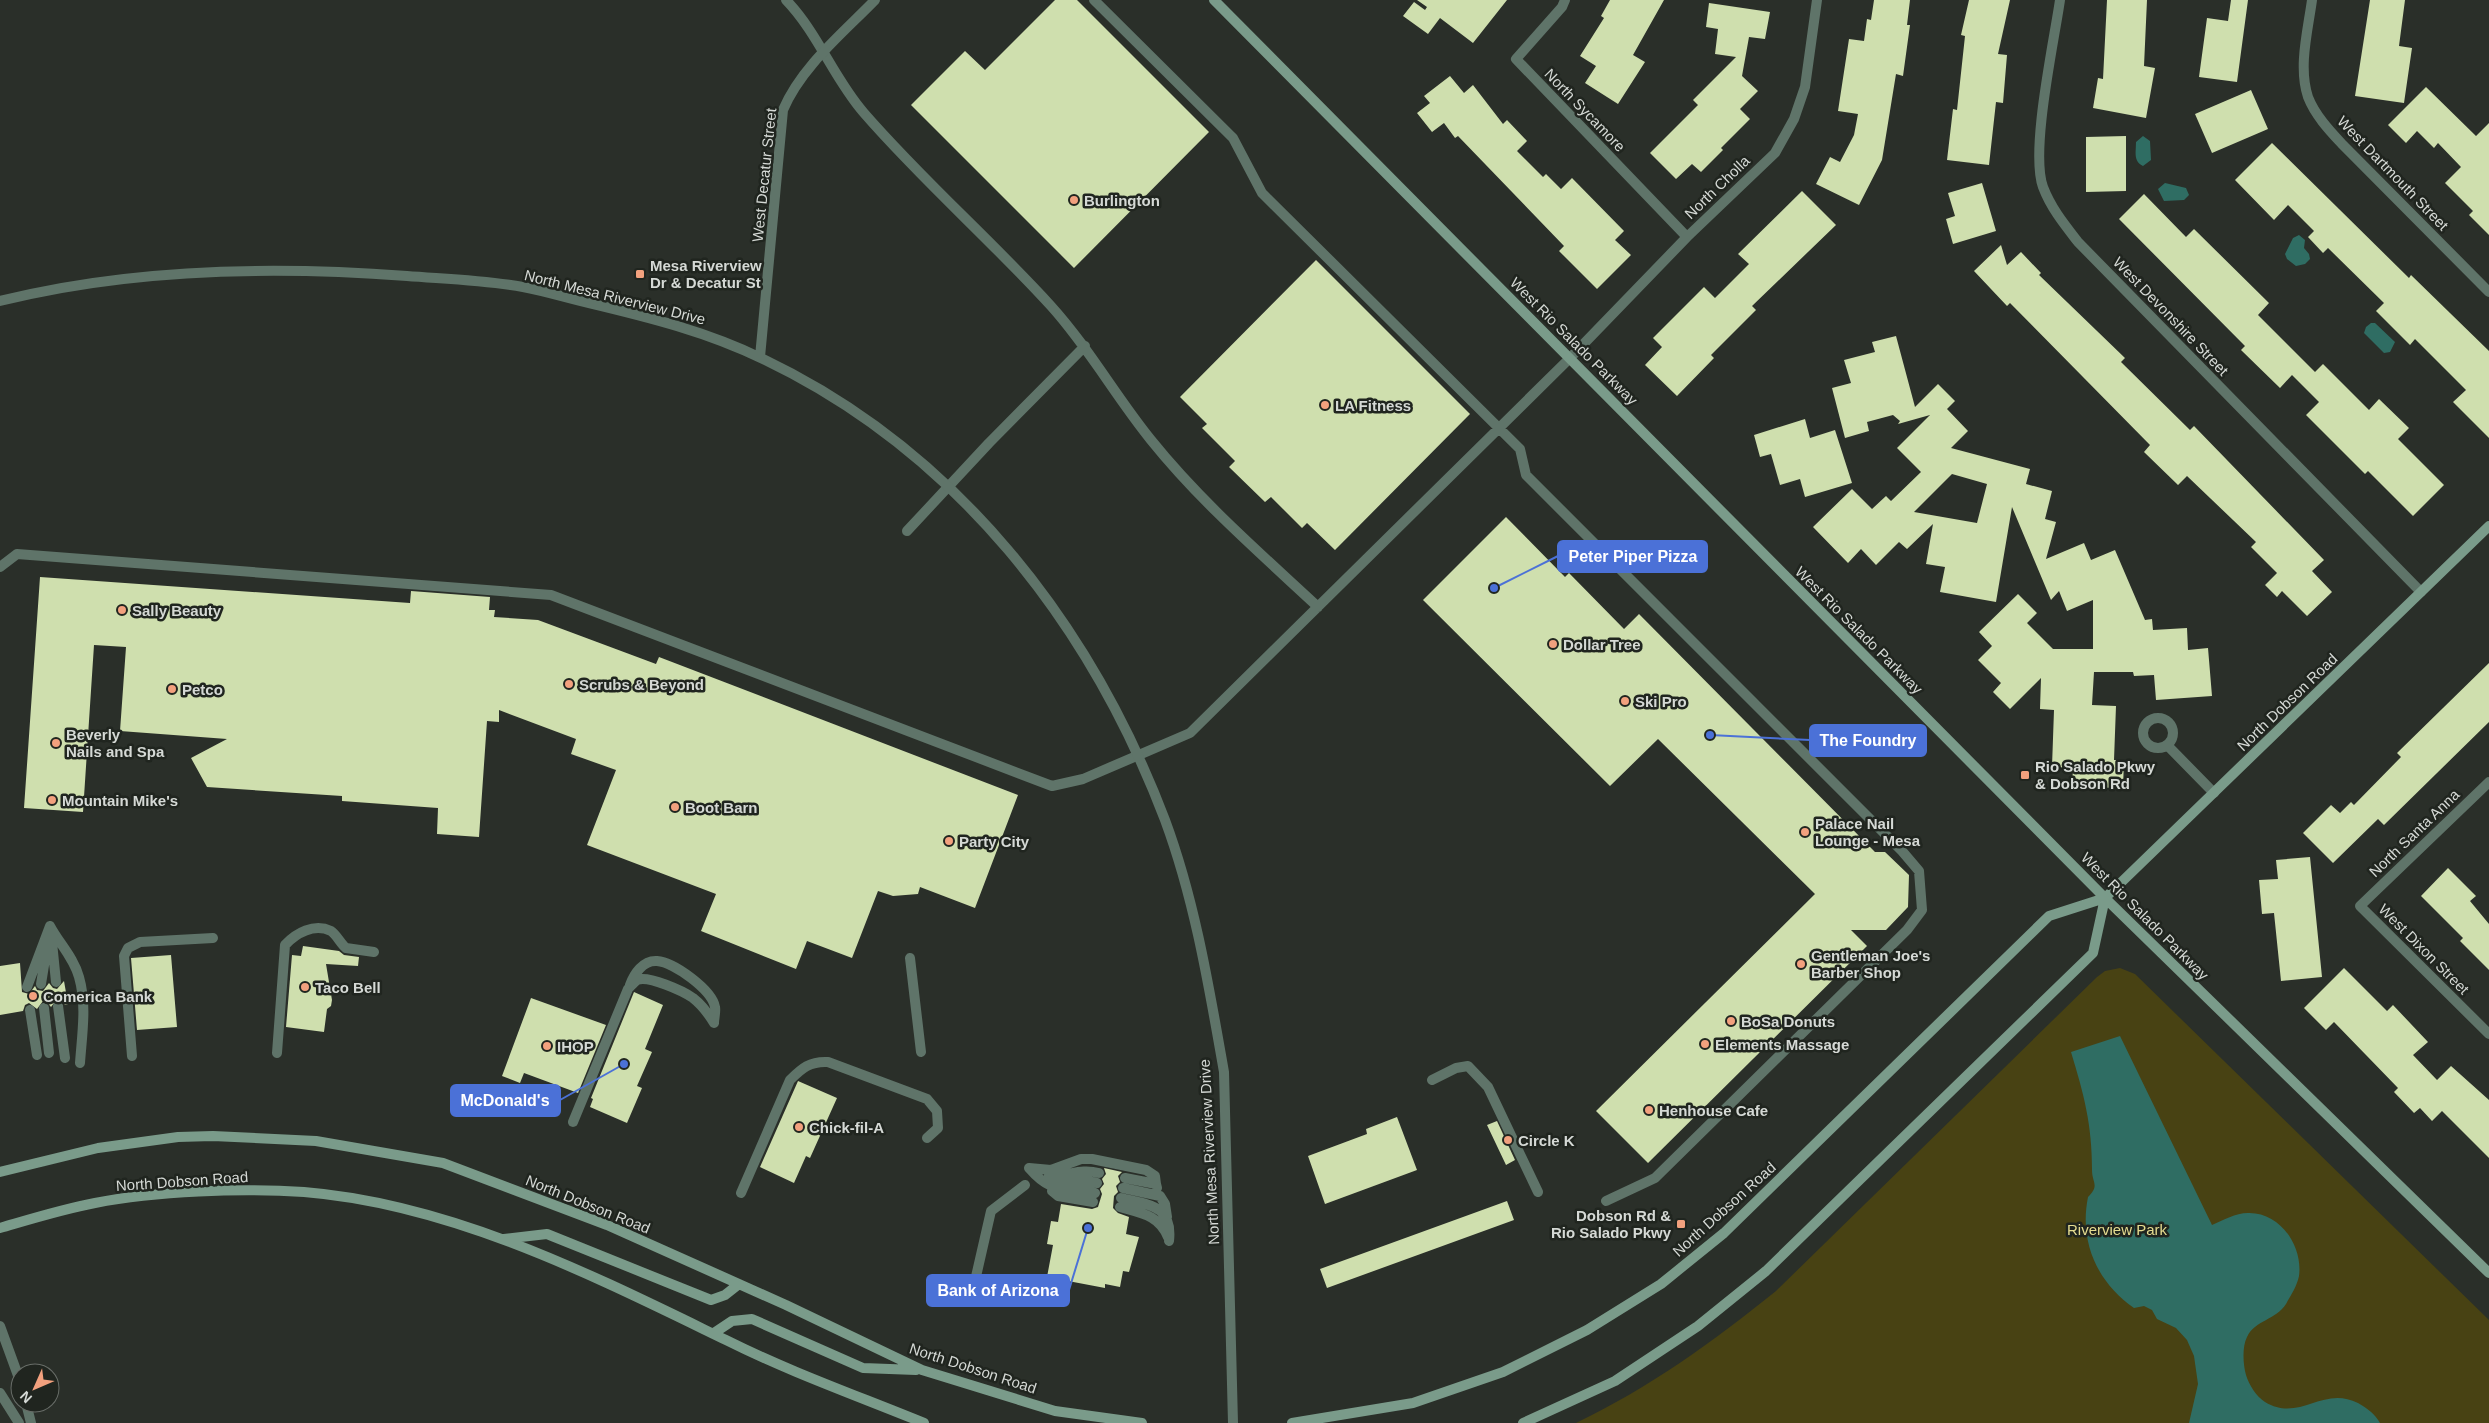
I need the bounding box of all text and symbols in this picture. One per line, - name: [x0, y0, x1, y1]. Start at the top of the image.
- street label: North Sycamore: [1541, 65, 1629, 155]
- street label: West Decatur Street: [749, 106, 780, 243]
- street label: West Dartmouth Street: [2334, 112, 2453, 234]
- street label: North Cholla: [1681, 151, 1753, 222]
- place label: Burlington: [1084, 192, 1160, 209]
- marker: Burlington: [1068, 194, 1080, 206]
- street label: West Devonshire Street: [2110, 253, 2233, 379]
- place label: Mesa Riverview Dr & Decatur St: [650, 257, 762, 291]
- street label: North Mesa Riverview Drive: [523, 266, 707, 328]
- marker: Mesa Riverview Dr & Decatur St: [634, 268, 646, 280]
- street label: West Rio Salado Parkway: [1507, 274, 1642, 409]
- place label: LA Fitness: [1335, 397, 1411, 414]
- marker: LA Fitness: [1319, 399, 1331, 411]
- callout: Peter Piper Pizza: [1558, 541, 1707, 572]
- text: Peter Piper Pizza: [1569, 548, 1698, 565]
- street label: West Rio Salado Parkway: [1792, 563, 1927, 698]
- place label: Sally Beauty: [132, 602, 222, 619]
- marker: Sally Beauty: [116, 604, 128, 616]
- place label: Dollar Tree: [1563, 636, 1641, 653]
- marker: Dollar Tree: [1547, 638, 1559, 650]
- street label: North Dobson Road: [2233, 650, 2341, 754]
- place label: Scrubs & Beyond: [579, 676, 704, 693]
- marker: Scrubs & Beyond: [563, 678, 575, 690]
- place label: Petco: [182, 681, 223, 698]
- marker: Petco: [166, 683, 178, 695]
- place label: Ski Pro: [1635, 693, 1687, 710]
- marker: Ski Pro: [1619, 695, 1631, 707]
- callout: The Foundry: [1810, 725, 1926, 756]
- place label: Beverly Nails and Spa: [66, 726, 165, 760]
- text: The Foundry: [1820, 732, 1917, 749]
- marker: Beverly Nails and Spa: [50, 737, 62, 749]
- place label: Rio Salado Pkwy & Dobson Rd: [2035, 758, 2156, 792]
- marker: Rio Salado Pkwy & Dobson Rd: [2019, 769, 2031, 781]
- street label: North Santa Anna: [2366, 785, 2463, 880]
- place label: Mountain Mike's: [62, 792, 178, 809]
- marker: Mountain Mike's: [46, 794, 58, 806]
- place label: Boot Barn: [685, 799, 758, 816]
- marker: Boot Barn: [669, 801, 681, 813]
- place label: Palace Nail Lounge - Mesa: [1815, 815, 1921, 849]
- marker: Palace Nail Lounge - Mesa: [1799, 826, 1811, 838]
- place label: Party City: [959, 833, 1030, 850]
- marker: Party City: [943, 835, 955, 847]
- street label: West Rio Salado Parkway: [2078, 849, 2213, 984]
- street label: West Dixon Street: [2375, 900, 2473, 998]
- place label: Gentleman Joe's Barber Shop: [1811, 947, 1930, 981]
- marker: Gentleman Joe's Barber Shop: [1795, 958, 1807, 970]
- place label: Taco Bell: [315, 979, 381, 996]
- marker: Taco Bell: [299, 981, 311, 993]
- place label: Comerica Bank: [43, 988, 153, 1005]
- marker: Comerica Bank: [27, 990, 39, 1002]
- place label: BoSa Donuts: [1741, 1013, 1835, 1030]
- marker: BoSa Donuts: [1725, 1015, 1737, 1027]
- place label: Elements Massage: [1715, 1036, 1849, 1053]
- place label: IHOP: [557, 1038, 594, 1055]
- marker: Elements Massage: [1699, 1038, 1711, 1050]
- marker: IHOP: [541, 1040, 553, 1052]
- street label: North Mesa Riverview Drive: [1196, 1059, 1222, 1245]
- callout: McDonald's: [451, 1085, 560, 1116]
- text: McDonald's: [460, 1092, 550, 1109]
- place label: Henhouse Cafe: [1659, 1102, 1768, 1119]
- marker: Henhouse Cafe: [1643, 1104, 1655, 1116]
- place label: Chick-fil-A: [809, 1119, 884, 1136]
- marker: Chick-fil-A: [793, 1121, 805, 1133]
- place label: Circle K: [1518, 1132, 1575, 1149]
- marker: Circle K: [1502, 1134, 1514, 1146]
- street label: North Dobson Road: [1669, 1158, 1779, 1260]
- street label: North Dobson Road: [115, 1168, 249, 1194]
- street label: North Dobson Road: [523, 1171, 653, 1237]
- place label: Dobson Rd & Rio Salado Pkwy: [1551, 1207, 1672, 1241]
- marker: Dobson Rd & Rio Salado Pkwy: [1675, 1218, 1687, 1230]
- park label: Riverview Park: [2067, 1221, 2168, 1238]
- callout: Bank of Arizona: [927, 1275, 1069, 1306]
- text: Bank of Arizona: [937, 1282, 1059, 1299]
- street label: North Dobson Road: [907, 1339, 1039, 1397]
- north arrow: [10, 1363, 60, 1413]
- text: N: [17, 1388, 35, 1406]

